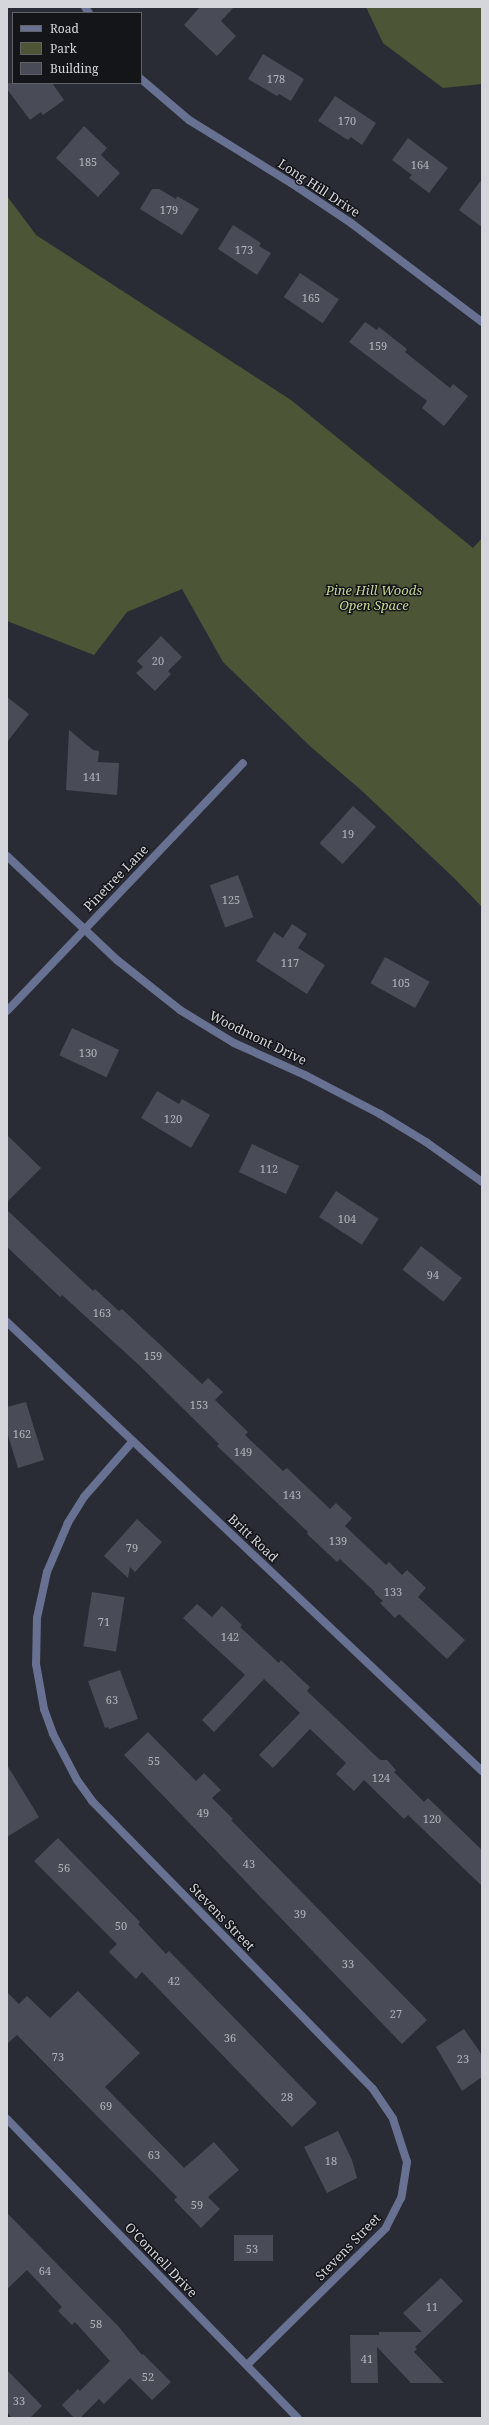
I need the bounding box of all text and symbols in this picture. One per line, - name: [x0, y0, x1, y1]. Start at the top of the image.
- legend: [12, 12, 142, 84]
- text: Road: [50, 20, 79, 37]
- text: Park: [50, 40, 77, 57]
- text: Building: [50, 60, 98, 77]
- house number: 178: [267, 72, 285, 86]
- house number: 170: [338, 114, 356, 128]
- house number: 185: [79, 155, 97, 169]
- street label: Long Hill Drive: [275, 156, 363, 220]
- house number: 164: [411, 158, 429, 172]
- house number: 179: [160, 203, 178, 217]
- house number: 173: [235, 243, 253, 257]
- house number: 165: [302, 291, 320, 305]
- house number: 159: [369, 339, 387, 353]
- park label: Pine Hill Woods Open Space: [326, 583, 422, 614]
- house number: 20: [152, 654, 164, 668]
- house number: 141: [83, 770, 101, 784]
- house number: 19: [342, 827, 354, 841]
- street label: Pinetree Lane: [80, 842, 152, 914]
- house number: 125: [222, 893, 240, 907]
- house number: 117: [281, 956, 299, 970]
- house number: 105: [392, 976, 410, 990]
- street label: Woodmont Drive: [207, 1008, 309, 1068]
- house number: 130: [79, 1046, 97, 1060]
- house number: 120: [164, 1112, 182, 1126]
- house number: 112: [260, 1162, 278, 1176]
- house number: 104: [338, 1212, 356, 1226]
- house number: 94: [427, 1268, 439, 1282]
- house number: 163: [93, 1306, 111, 1320]
- house number: 159: [144, 1349, 162, 1363]
- house number: 153: [190, 1398, 208, 1412]
- house number: 162: [13, 1427, 31, 1441]
- house number: 149: [234, 1445, 252, 1459]
- house number: 143: [283, 1488, 301, 1502]
- street label: Britt Road: [225, 1511, 281, 1565]
- house number: 139: [329, 1534, 347, 1548]
- house number: 79: [126, 1541, 138, 1555]
- house number: 133: [384, 1585, 402, 1599]
- house number: 71: [98, 1615, 110, 1629]
- house number: 142: [221, 1630, 239, 1644]
- house number: 63: [106, 1693, 118, 1707]
- house number: 55: [148, 1754, 160, 1768]
- house number: 124: [372, 1771, 390, 1785]
- house number: 49: [197, 1806, 209, 1820]
- house number: 120: [423, 1812, 441, 1826]
- house number: 43: [243, 1857, 255, 1871]
- house number: 56: [58, 1861, 70, 1875]
- street label: Stevens Street: [186, 1880, 258, 1954]
- house number: 39: [294, 1907, 306, 1921]
- house number: 50: [115, 1919, 127, 1933]
- house number: 33: [342, 1957, 354, 1971]
- house number: 42: [168, 1974, 180, 1988]
- house number: 27: [390, 2007, 402, 2021]
- house number: 36: [224, 2031, 236, 2045]
- house number: 73: [52, 2050, 64, 2064]
- house number: 23: [457, 2052, 469, 2066]
- house number: 28: [281, 2090, 293, 2104]
- house number: 69: [100, 2099, 112, 2113]
- house number: 63: [148, 2148, 160, 2162]
- house number: 18: [325, 2154, 337, 2168]
- house number: 59: [191, 2198, 203, 2212]
- street label: Stevens Street: [312, 2210, 384, 2284]
- street label: O'Connell Drive: [122, 2220, 200, 2300]
- house number: 53: [246, 2242, 258, 2256]
- house number: 64: [39, 2264, 51, 2278]
- house number: 11: [426, 2300, 438, 2314]
- house number: 58: [90, 2317, 102, 2331]
- house number: 41: [361, 2352, 373, 2366]
- house number: 52: [142, 2370, 154, 2384]
- house number: 33: [13, 2394, 25, 2408]

